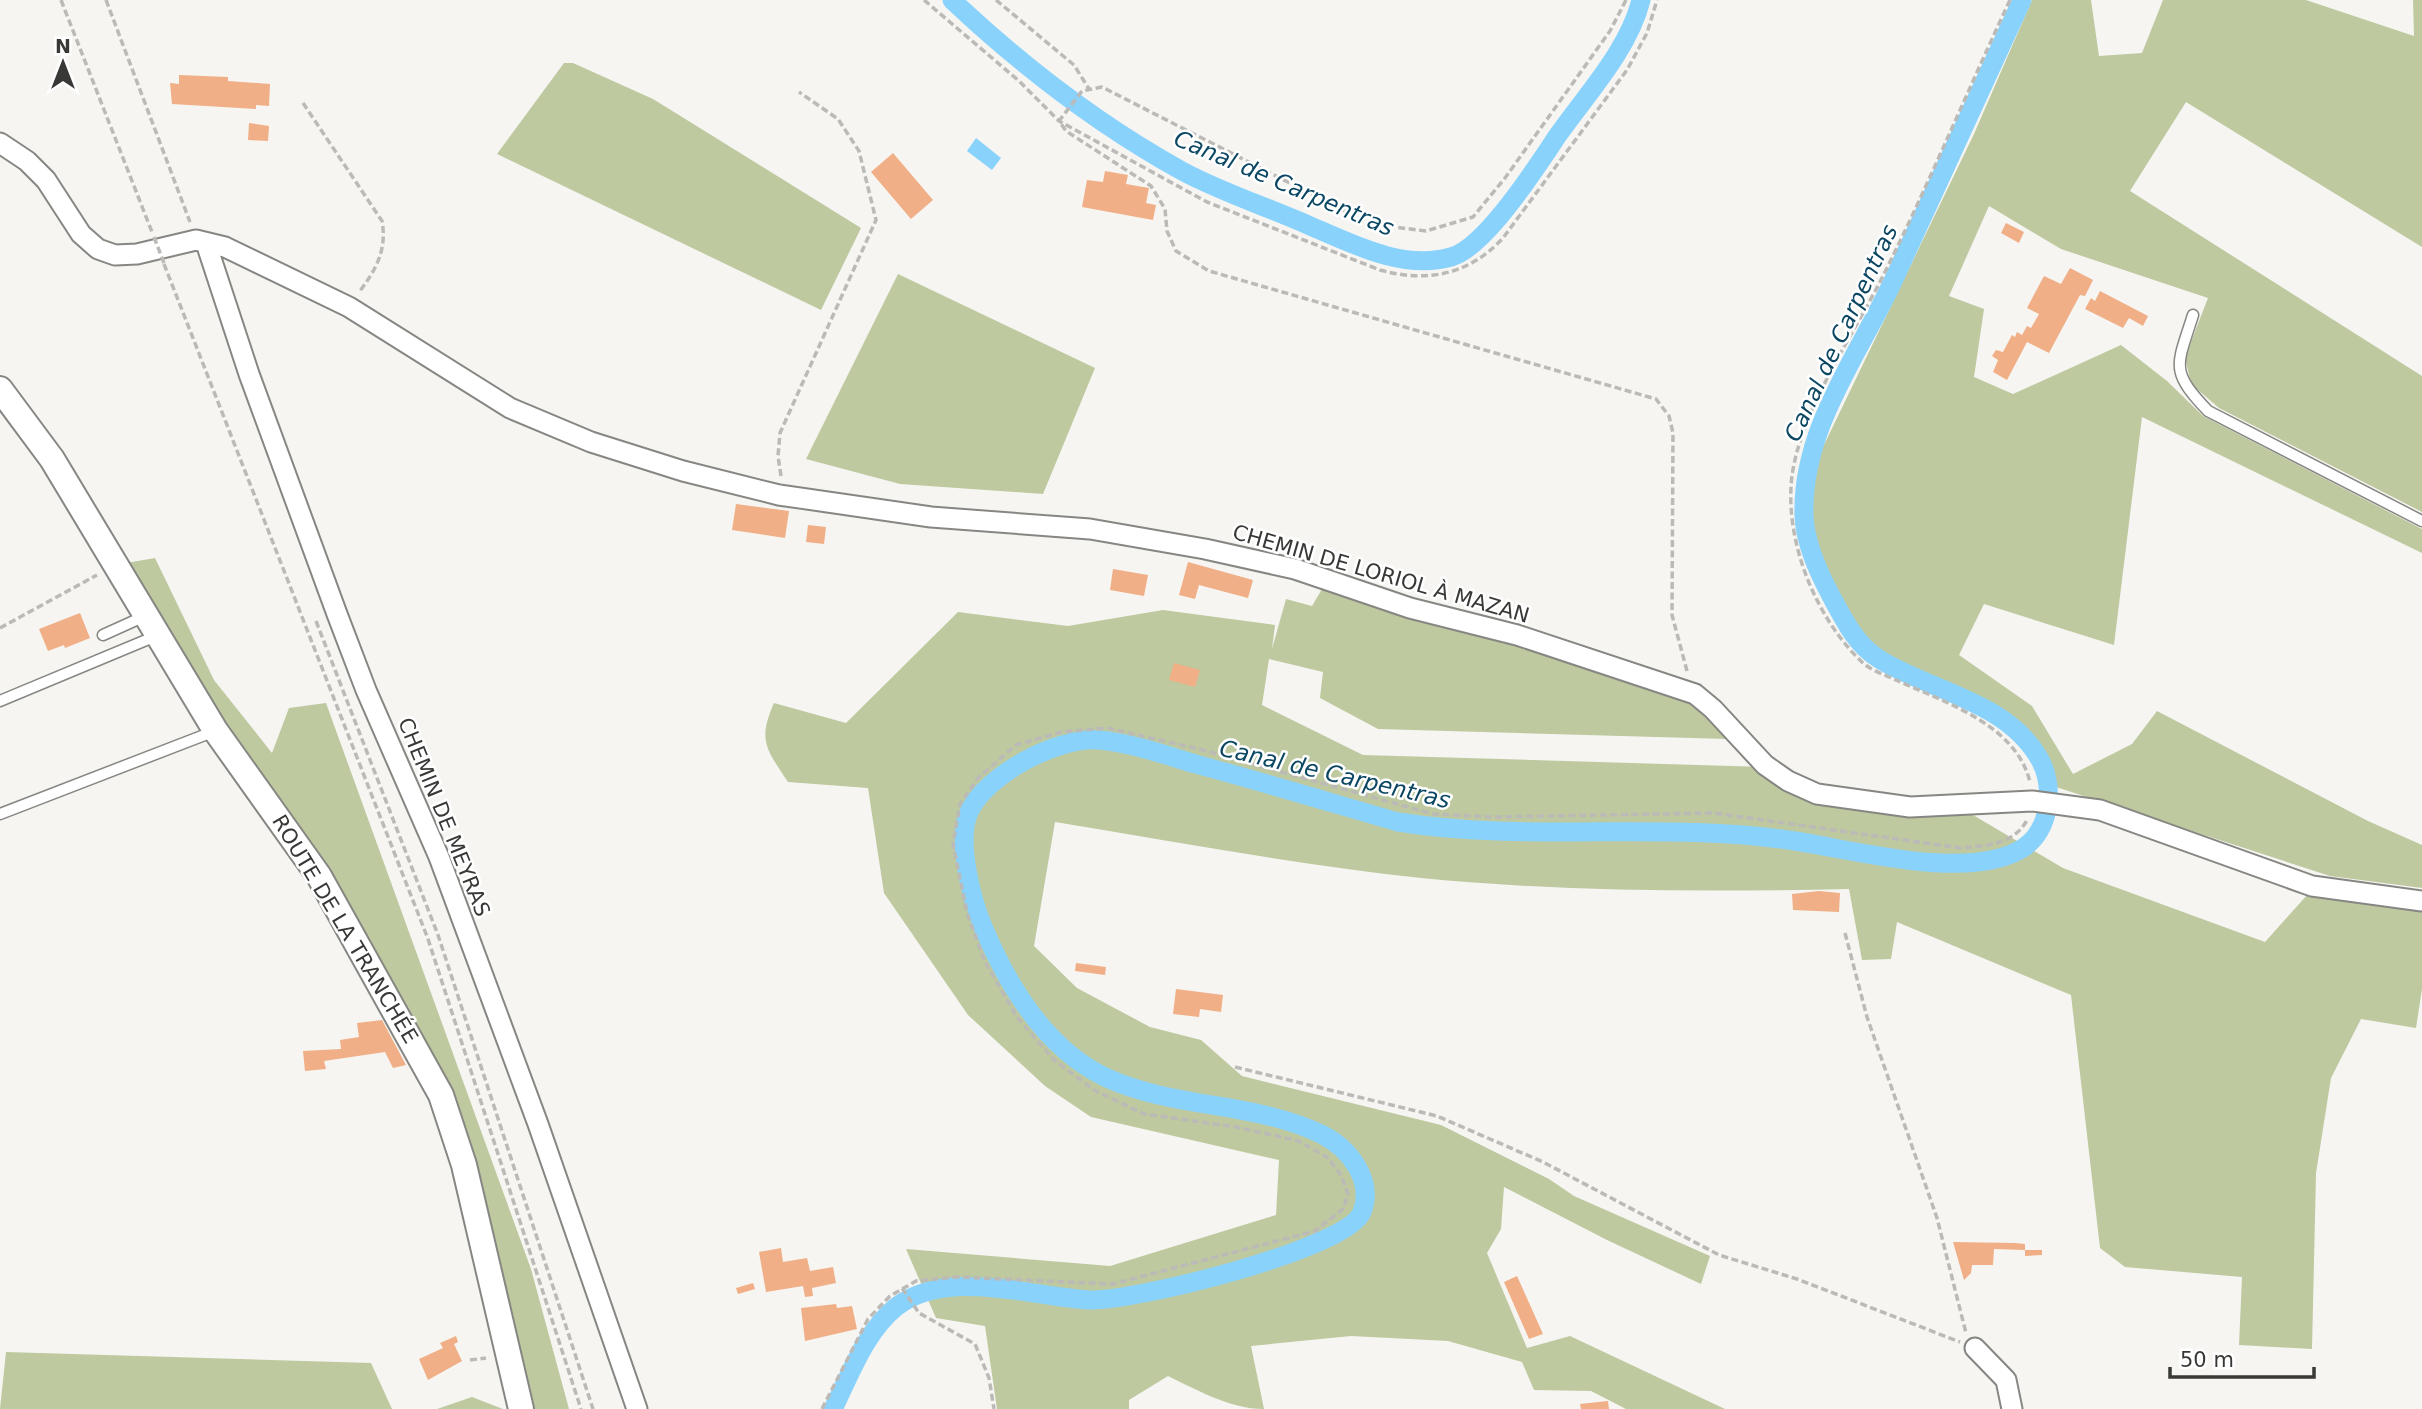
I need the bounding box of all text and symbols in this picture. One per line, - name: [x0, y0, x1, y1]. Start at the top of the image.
- north arrow: [28, 28, 98, 98]
- text: N: [55, 35, 71, 57]
- water label: Canal de Carpentras: [1170, 125, 1398, 241]
- water label: Canal de Carpentras: [1779, 221, 1903, 445]
- street label: CHEMIN DE LORIOL À MAZAN: [1230, 519, 1532, 628]
- street label: CHEMIN DE MEYRAS: [393, 714, 495, 920]
- water label: Canal de Carpentras: [1217, 735, 1453, 813]
- street label: ROUTE DE LA TRANCHÉE: [267, 810, 424, 1048]
- scale bar: [2170, 1336, 2314, 1380]
- text: 50 m: [2180, 1348, 2234, 1372]

